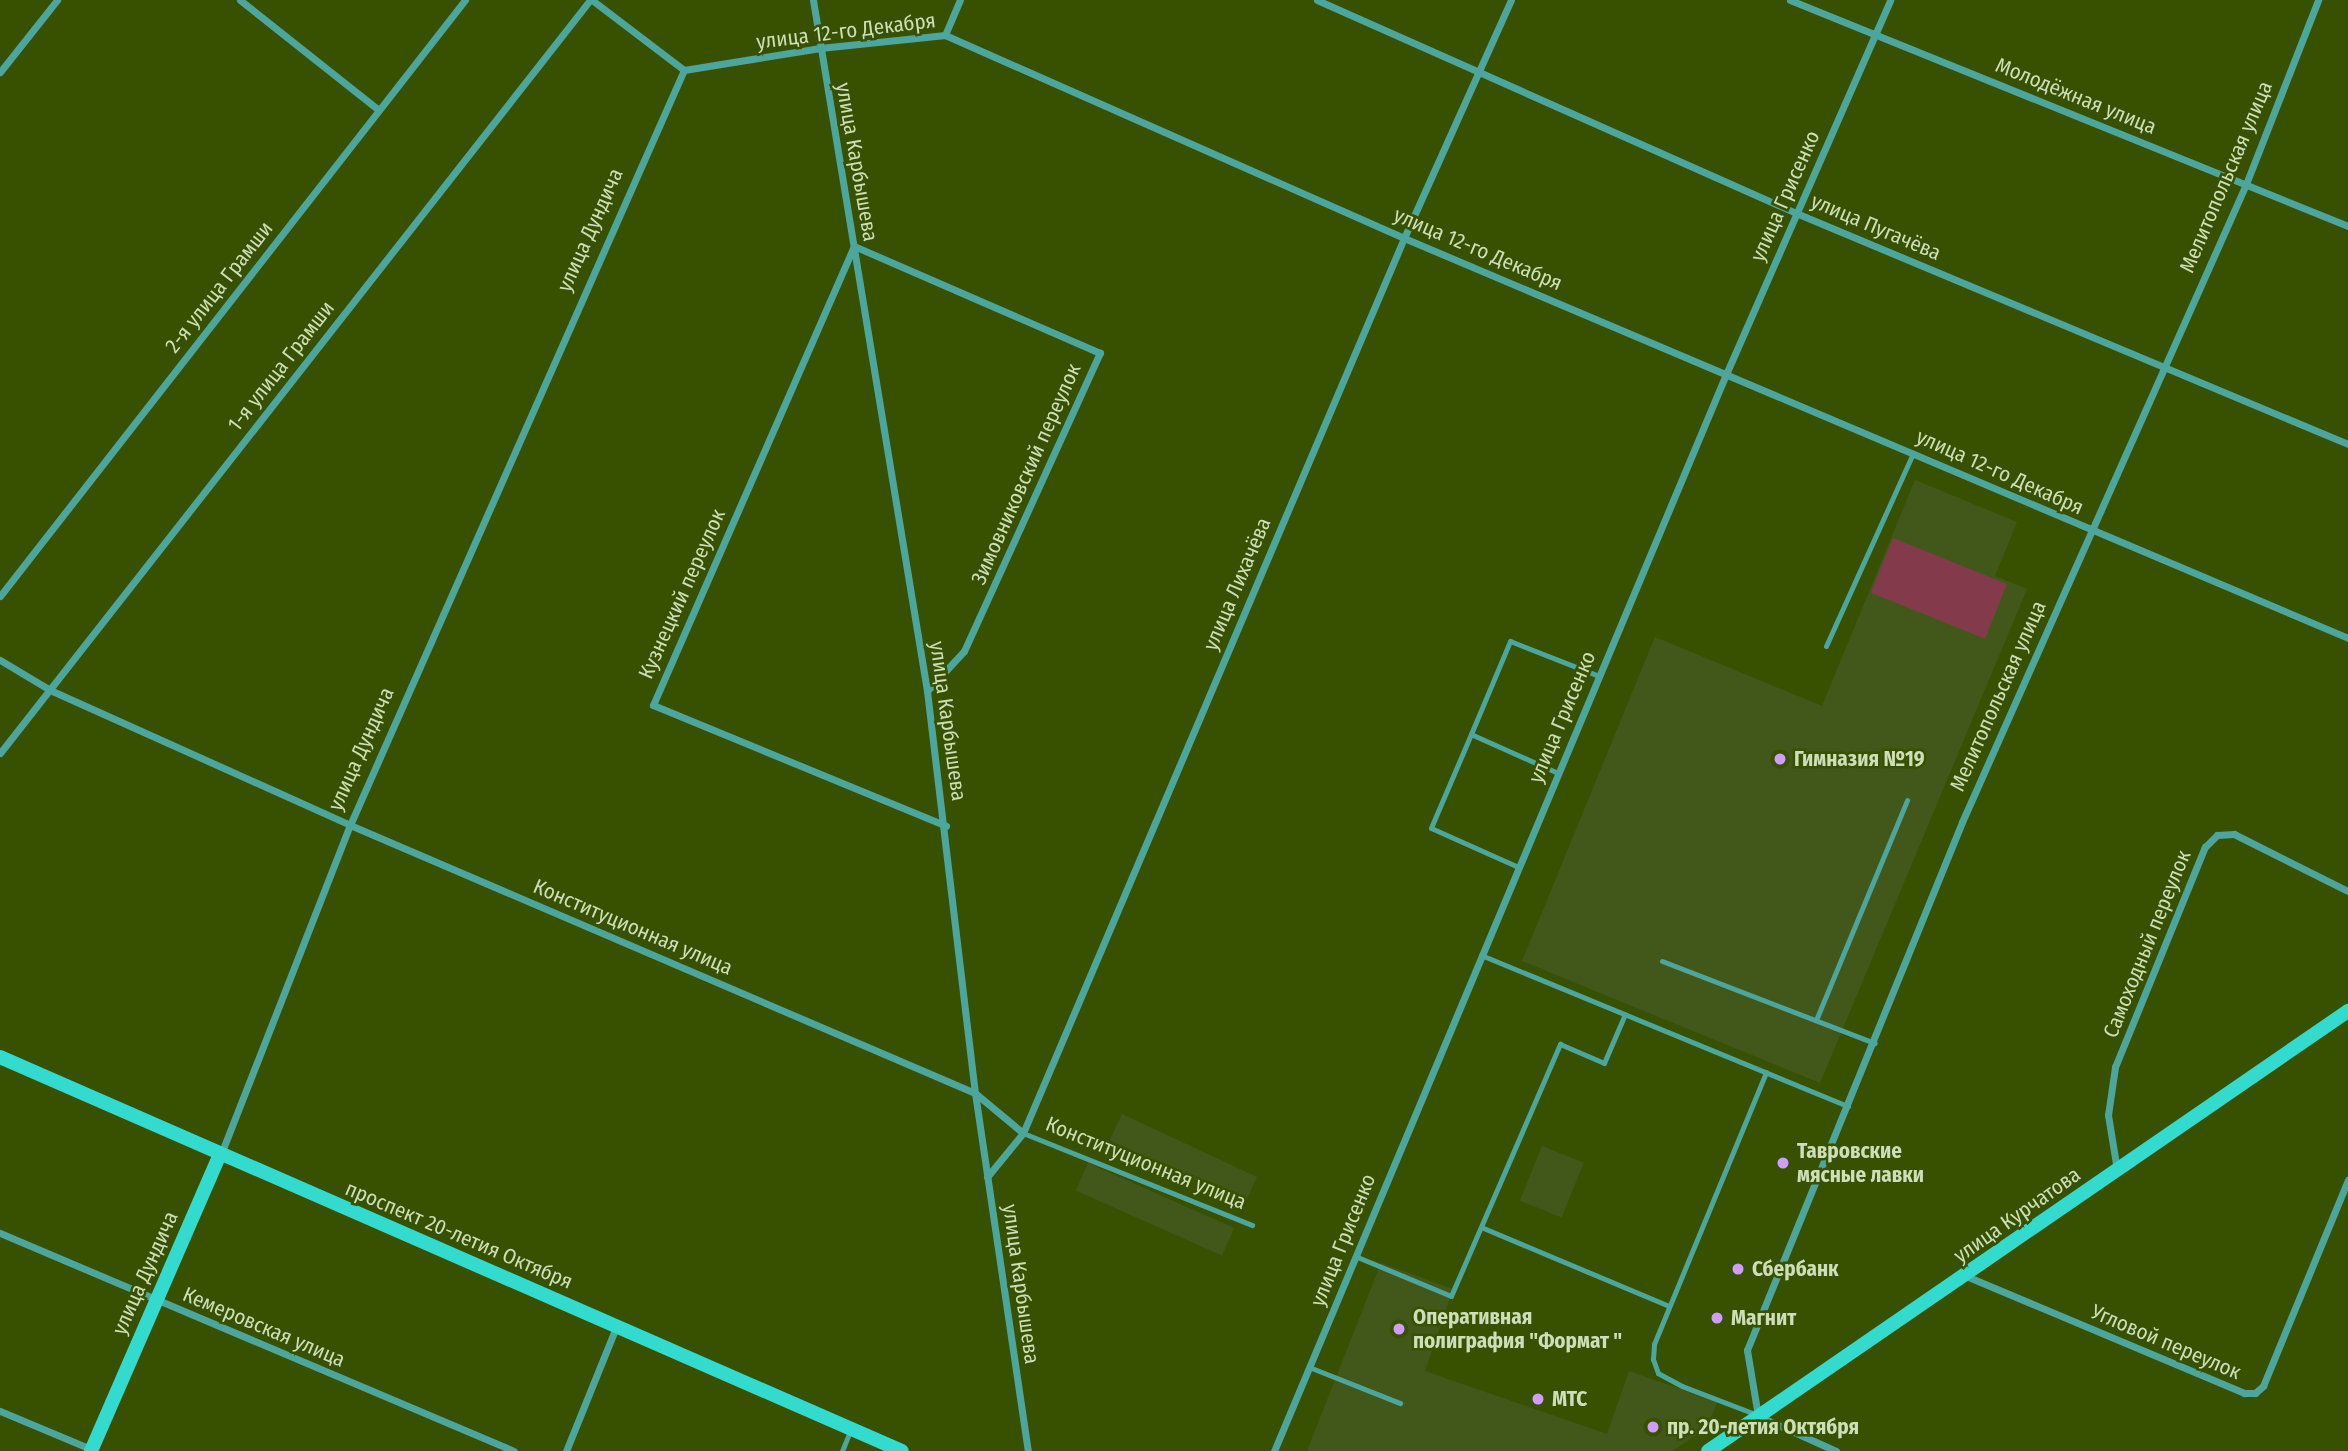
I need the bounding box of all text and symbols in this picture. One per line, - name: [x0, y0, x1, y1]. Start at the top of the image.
- street label: улица 12-го Декабря: [755, 7, 937, 55]
- street label: Молодёжная улица: [1992, 52, 2160, 140]
- street label: Мелитопольская улица: [2174, 78, 2278, 276]
- street label: улица Карбышева: [831, 81, 883, 243]
- street label: улица Грисенко: [1745, 127, 1825, 265]
- street label: улица Дундича: [552, 164, 628, 296]
- street label: улица Пугачёва: [1807, 188, 1945, 266]
- street label: улица 12-го Декабря: [1390, 202, 1566, 296]
- street label: 2-я улица Грамши: [160, 216, 278, 358]
- street label: 1-я улица Грамши: [222, 296, 340, 436]
- street label: Зимовниковский переулок: [966, 360, 1086, 588]
- street label: улица 12-го Декабря: [1912, 424, 2088, 520]
- street label: Кузнецкий переулок: [633, 505, 731, 683]
- street label: улица Лихачёва: [1198, 514, 1276, 654]
- street label: Мелитопольская улица: [1945, 597, 2051, 795]
- street label: улица Карбышева: [924, 640, 972, 802]
- street label: улица Грисенко: [1523, 647, 1601, 787]
- street label: улица Дундича: [323, 683, 399, 815]
- place label: Гимназия №19: [1794, 746, 1925, 772]
- marker: Гимназия №19: [1772, 751, 1788, 767]
- street label: Самоходный переулок: [2098, 847, 2196, 1041]
- street label: Конституционная улица: [530, 874, 736, 980]
- street label: Конституционная улица: [1042, 1111, 1250, 1215]
- place label: Тавровские мясные лавки: [1797, 1138, 1924, 1188]
- marker: Тавровские мясные лавки: [1775, 1155, 1791, 1171]
- street label: улица Курчатова: [1949, 1162, 2085, 1268]
- street label: улица Грисенко: [1305, 1170, 1381, 1310]
- street label: проспект 20-летия Октября: [342, 1176, 576, 1294]
- street label: улица Карбышева: [997, 1203, 1045, 1365]
- street label: улица Дундича: [107, 1207, 183, 1339]
- place label: Сбербанк: [1752, 1256, 1839, 1282]
- marker: Сбербанк: [1730, 1261, 1746, 1277]
- street label: Кемеровская улица: [179, 1281, 349, 1373]
- street label: Угловой переулок: [2087, 1299, 2245, 1385]
- place label: Оперативная полиграфия "Формат ": [1413, 1304, 1622, 1354]
- place label: Магнит: [1731, 1305, 1796, 1331]
- marker: Магнит: [1709, 1310, 1725, 1326]
- marker: Оперативная полиграфия "Формат ": [1391, 1321, 1407, 1337]
- place label: МТС: [1552, 1386, 1587, 1412]
- marker: МТС: [1530, 1391, 1546, 1407]
- place label: пр. 20-летия Октября: [1667, 1414, 1859, 1440]
- marker: пр. 20-летия Октября: [1645, 1419, 1661, 1435]

